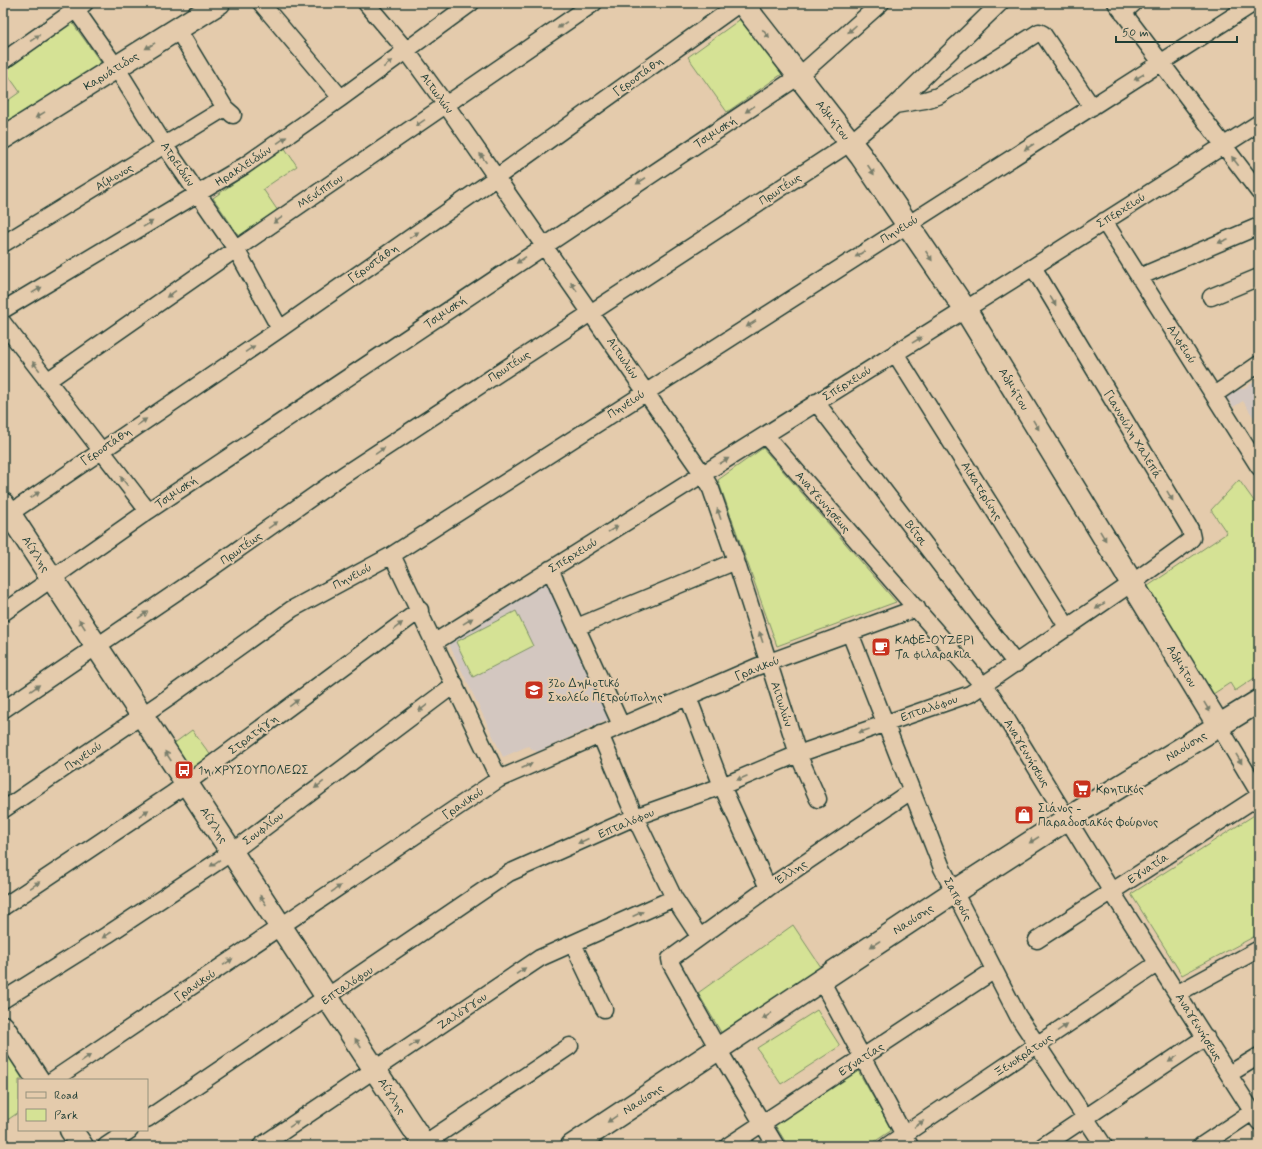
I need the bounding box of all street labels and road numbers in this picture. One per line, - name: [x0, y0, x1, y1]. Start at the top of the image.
- street label: Καρυάτιδος: [81, 49, 142, 95]
- street label: Γεροστάθη: [610, 53, 667, 100]
- street label: Αιτωλών: [416, 70, 456, 117]
- street label: Αδμήτου: [811, 97, 853, 145]
- street label: Τσιμισκή: [691, 113, 740, 153]
- street label: Ατρειδών: [156, 139, 198, 190]
- street label: Ηρακλειδών: [212, 143, 275, 191]
- street label: Αίμονος: [93, 160, 136, 195]
- street label: Πρωτέως: [756, 169, 805, 210]
- street label: Μενίππου: [294, 170, 347, 213]
- street label: Σπερχειού: [1094, 190, 1149, 232]
- street label: Πηνειού: [877, 212, 922, 248]
- street label: Γεροστάθη: [345, 240, 402, 287]
- street label: Τσιμισκή: [421, 293, 470, 333]
- street label: Αλφειού: [1163, 322, 1200, 367]
- street label: Αιτωλών: [602, 335, 642, 382]
- street label: Πρωτέως: [485, 346, 534, 387]
- street label: Σπερχειού: [820, 363, 875, 405]
- street label: Αδμήτου: [994, 365, 1032, 414]
- street label: Πηνειού: [604, 387, 649, 423]
- street label: Γιαννούλη Χαλεπά: [1099, 387, 1165, 482]
- street label: Γεροστάθη: [78, 424, 135, 470]
- street label: Αικατερίνης: [957, 459, 1006, 524]
- street label: Αναγεννήσεως: [791, 468, 854, 537]
- street label: Τσιμισκή: [152, 473, 201, 513]
- street label: Βίτσι: [900, 518, 930, 550]
- street label: Πρωτέως: [217, 528, 266, 569]
- street label: Αίγλης: [17, 533, 53, 576]
- street label: Σπερχειού: [546, 535, 601, 577]
- street label: Πηνειού: [330, 560, 375, 594]
- street label: Αδμήτου: [1162, 642, 1200, 691]
- street label: Γρανικού: [733, 653, 782, 685]
- street label: Αιτωλών: [766, 680, 796, 729]
- street label: Επταλόφου: [899, 692, 961, 726]
- street label: Στρατήγη: [226, 711, 282, 759]
- street label: Αναγεννήσεως: [999, 716, 1053, 791]
- street label: Ναούσης: [1163, 728, 1210, 766]
- street label: Πηνειού: [62, 738, 106, 775]
- street label: Γρανικού: [440, 784, 488, 824]
- street label: Αίγλης: [195, 804, 231, 847]
- street label: Επταλόφου: [596, 805, 657, 843]
- street label: Σουφλίου: [240, 808, 288, 849]
- street label: Εγνατία: [1125, 849, 1173, 888]
- street label: Έλλης: [773, 856, 810, 889]
- street label: Σαπφούς: [939, 875, 975, 924]
- street label: Ναούσης: [890, 901, 937, 939]
- street label: Επταλόφου: [318, 962, 377, 1009]
- street label: Γρανικού: [172, 966, 220, 1006]
- street label: Ζαλόγγου: [435, 989, 491, 1034]
- street label: Αναγεννήσεως: [1171, 991, 1225, 1064]
- street label: Ξενοκράτους: [991, 1030, 1056, 1081]
- street label: Εγνατίας: [836, 1039, 887, 1081]
- street label: Αίγλης: [373, 1075, 409, 1118]
- street label: Ναούσης: [620, 1081, 667, 1119]

